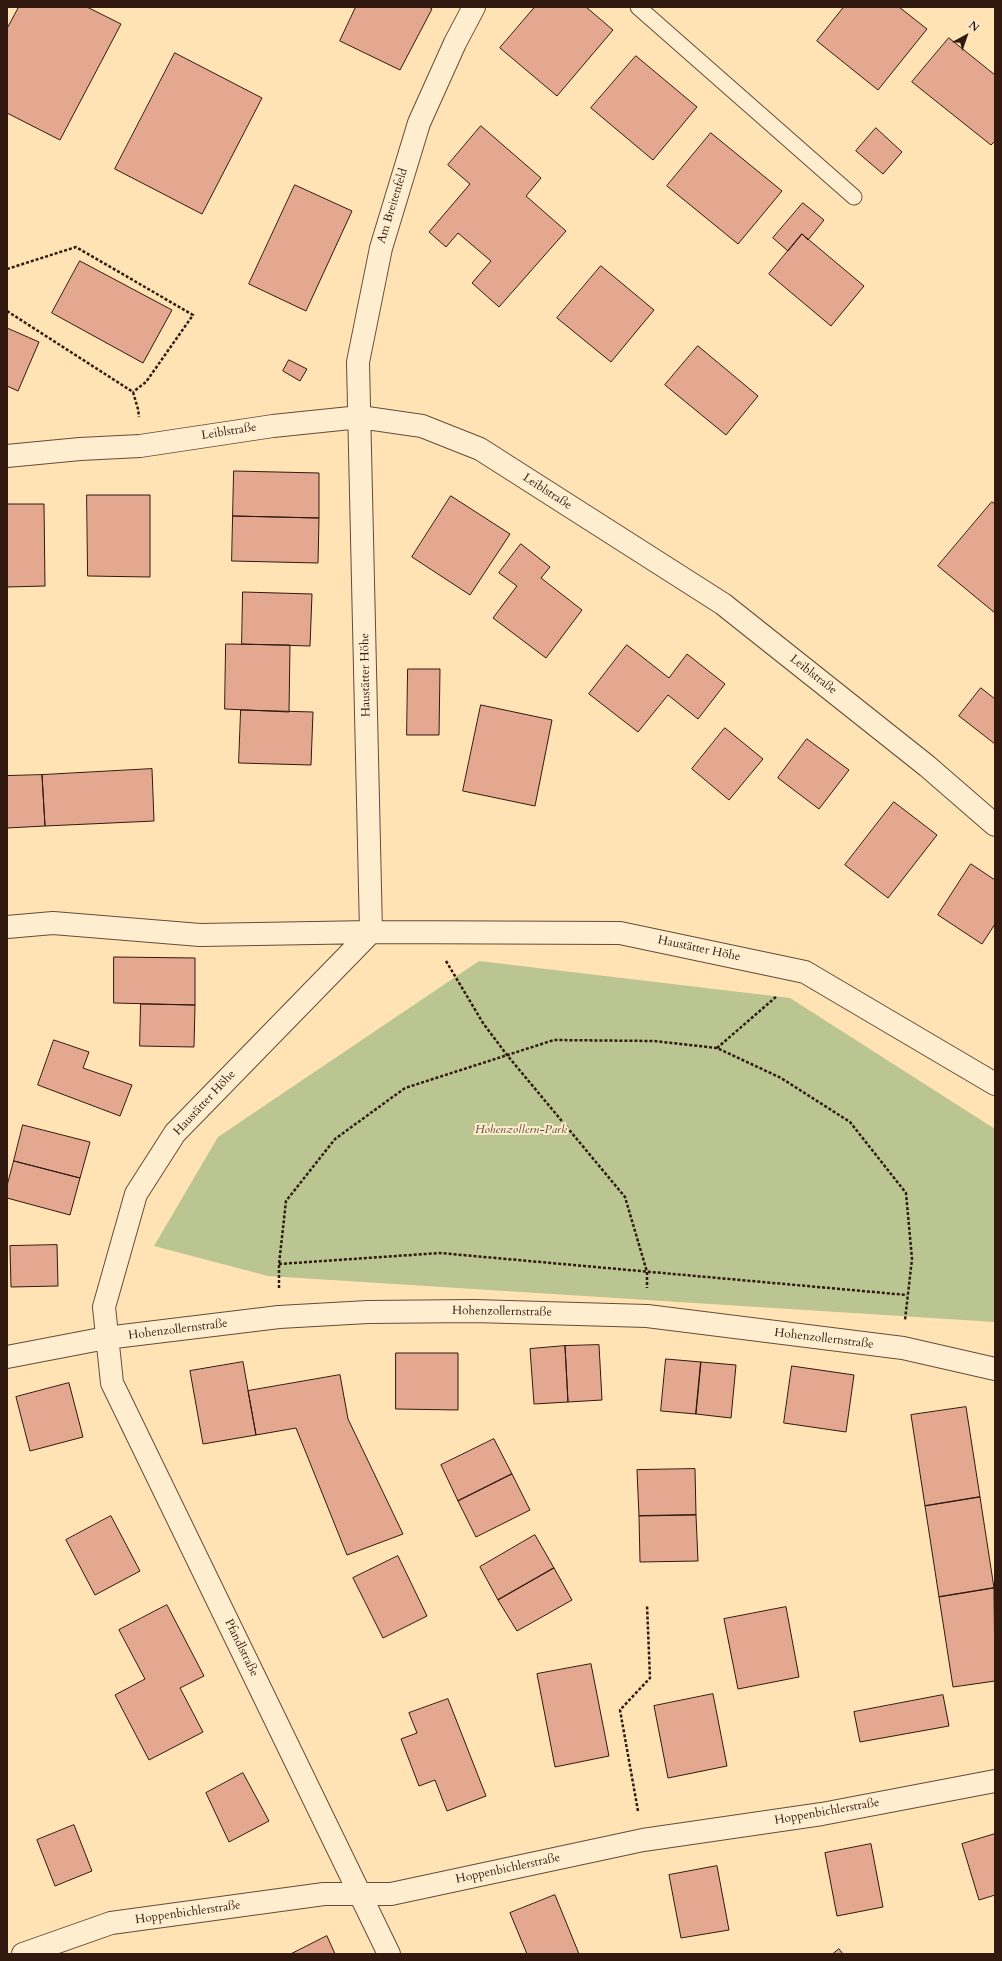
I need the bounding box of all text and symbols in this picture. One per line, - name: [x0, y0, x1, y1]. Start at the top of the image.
- north arrow: [946, 16, 986, 56]
- text: N: [966, 18, 983, 35]
- street label: Am Breitenfeld: [375, 167, 411, 245]
- street label: Leiblstraße: [200, 421, 258, 443]
- street label: Leiblstraße: [520, 471, 574, 513]
- street label: Haustätter Höhe: [358, 633, 374, 717]
- street label: Leiblstraße: [787, 652, 839, 698]
- street label: Haustätter Höhe: [656, 933, 742, 965]
- street label: Haustätter Höhe: [171, 1067, 239, 1139]
- park label: Hohenzollern-Park: [475, 1123, 567, 1137]
- street label: Hohenzollernstraße: [452, 1304, 552, 1320]
- street label: Hohenzollernstraße: [128, 1317, 228, 1343]
- street label: Hohenzollernstraße: [774, 1326, 874, 1352]
- street label: Pfandlstraße: [221, 1617, 261, 1679]
- street label: Hoppenbichlerstraße: [773, 1796, 881, 1828]
- street label: Hoppenbichlerstraße: [455, 1851, 561, 1887]
- street label: Hoppenbichlerstraße: [134, 1898, 242, 1928]

